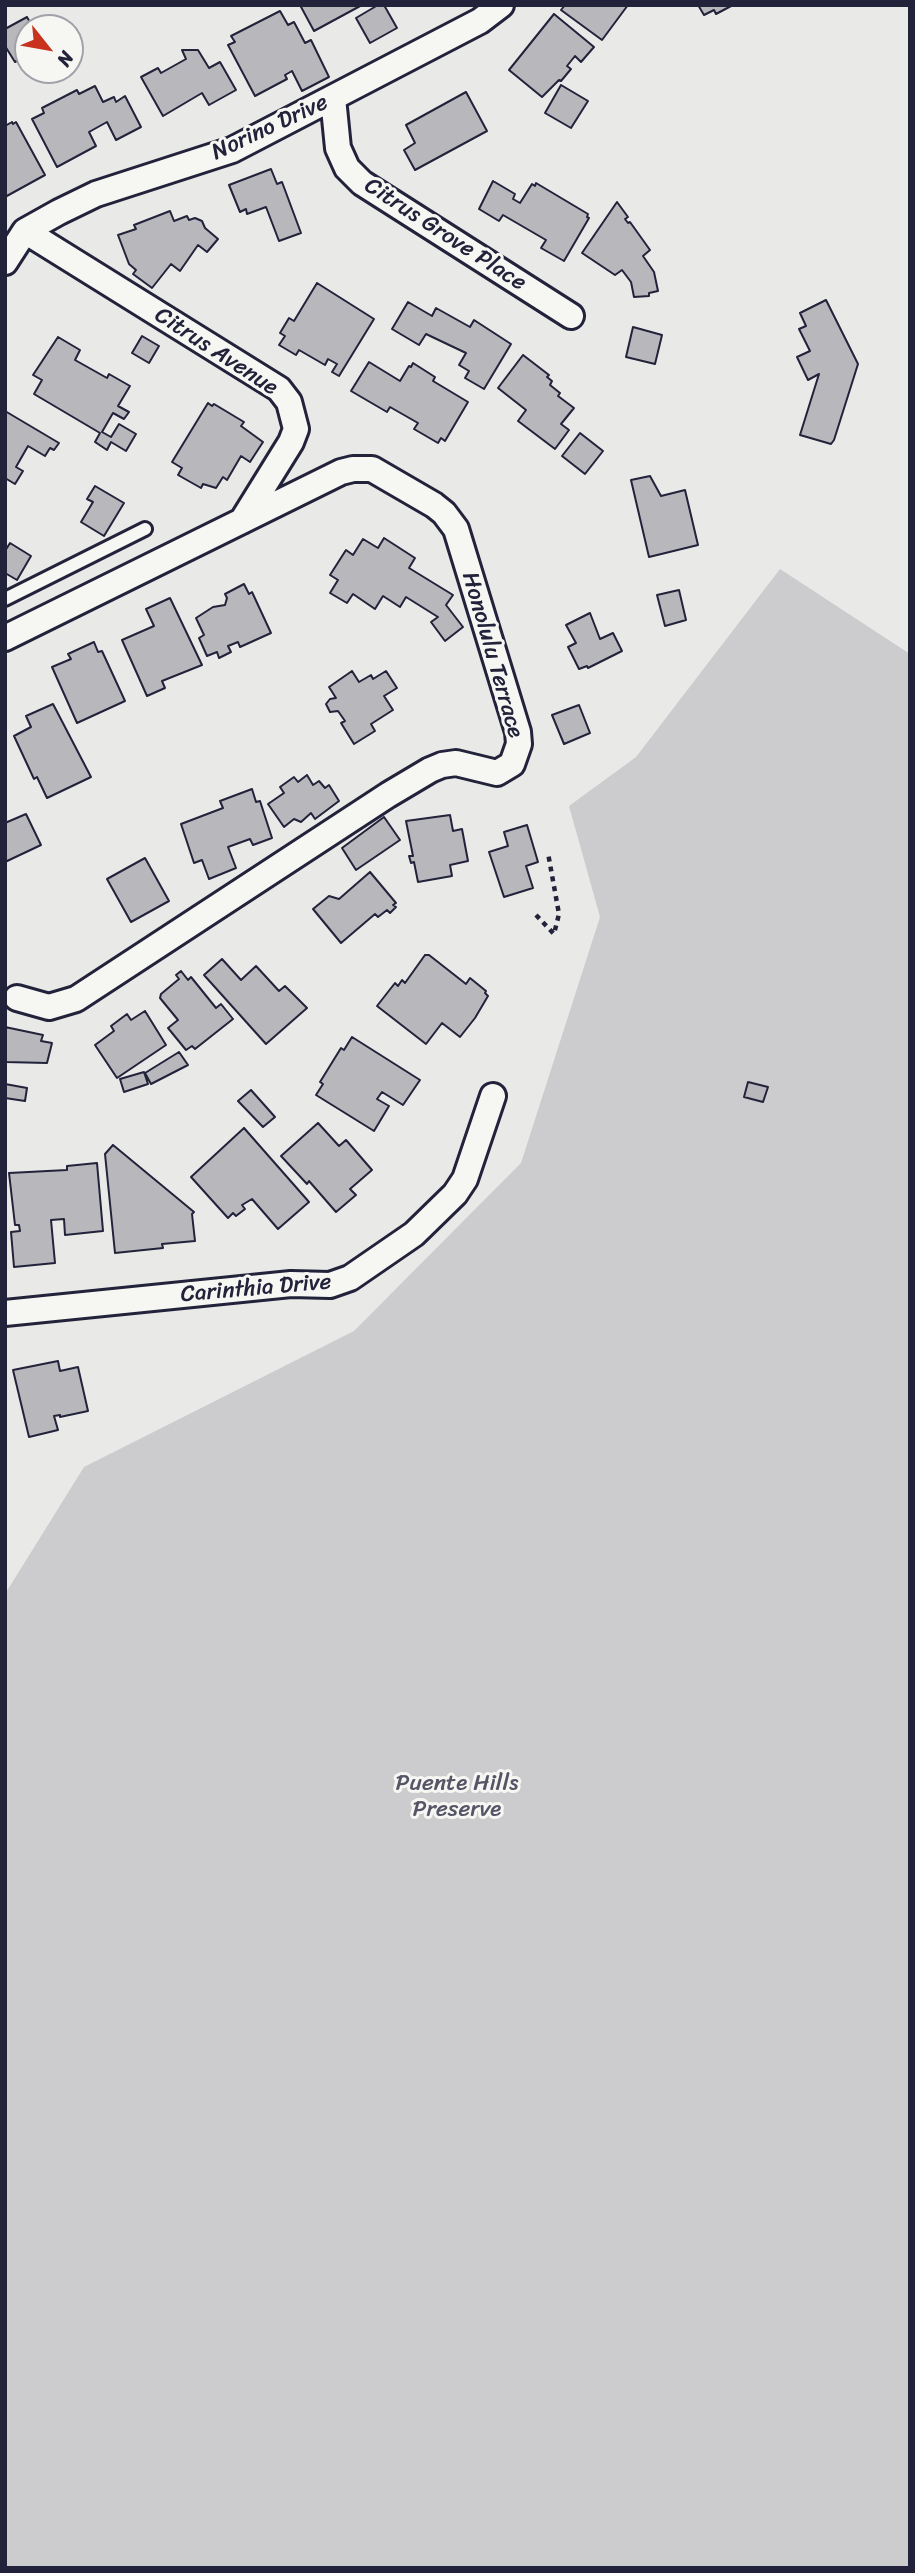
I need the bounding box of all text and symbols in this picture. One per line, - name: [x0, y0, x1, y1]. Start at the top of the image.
- north arrow: [14, 14, 84, 84]
- text: N: [48, 45, 83, 73]
- street label: Norino Drive: [207, 89, 333, 167]
- street label: Citrus Grove Place: [359, 172, 531, 298]
- street label: Citrus Avenue: [149, 302, 283, 402]
- street label: Honolulu Terrace: [455, 569, 529, 741]
- street label: Carinthia Drive: [179, 1269, 333, 1309]
- park label: Puente Hills Preserve: [396, 1770, 518, 1824]

